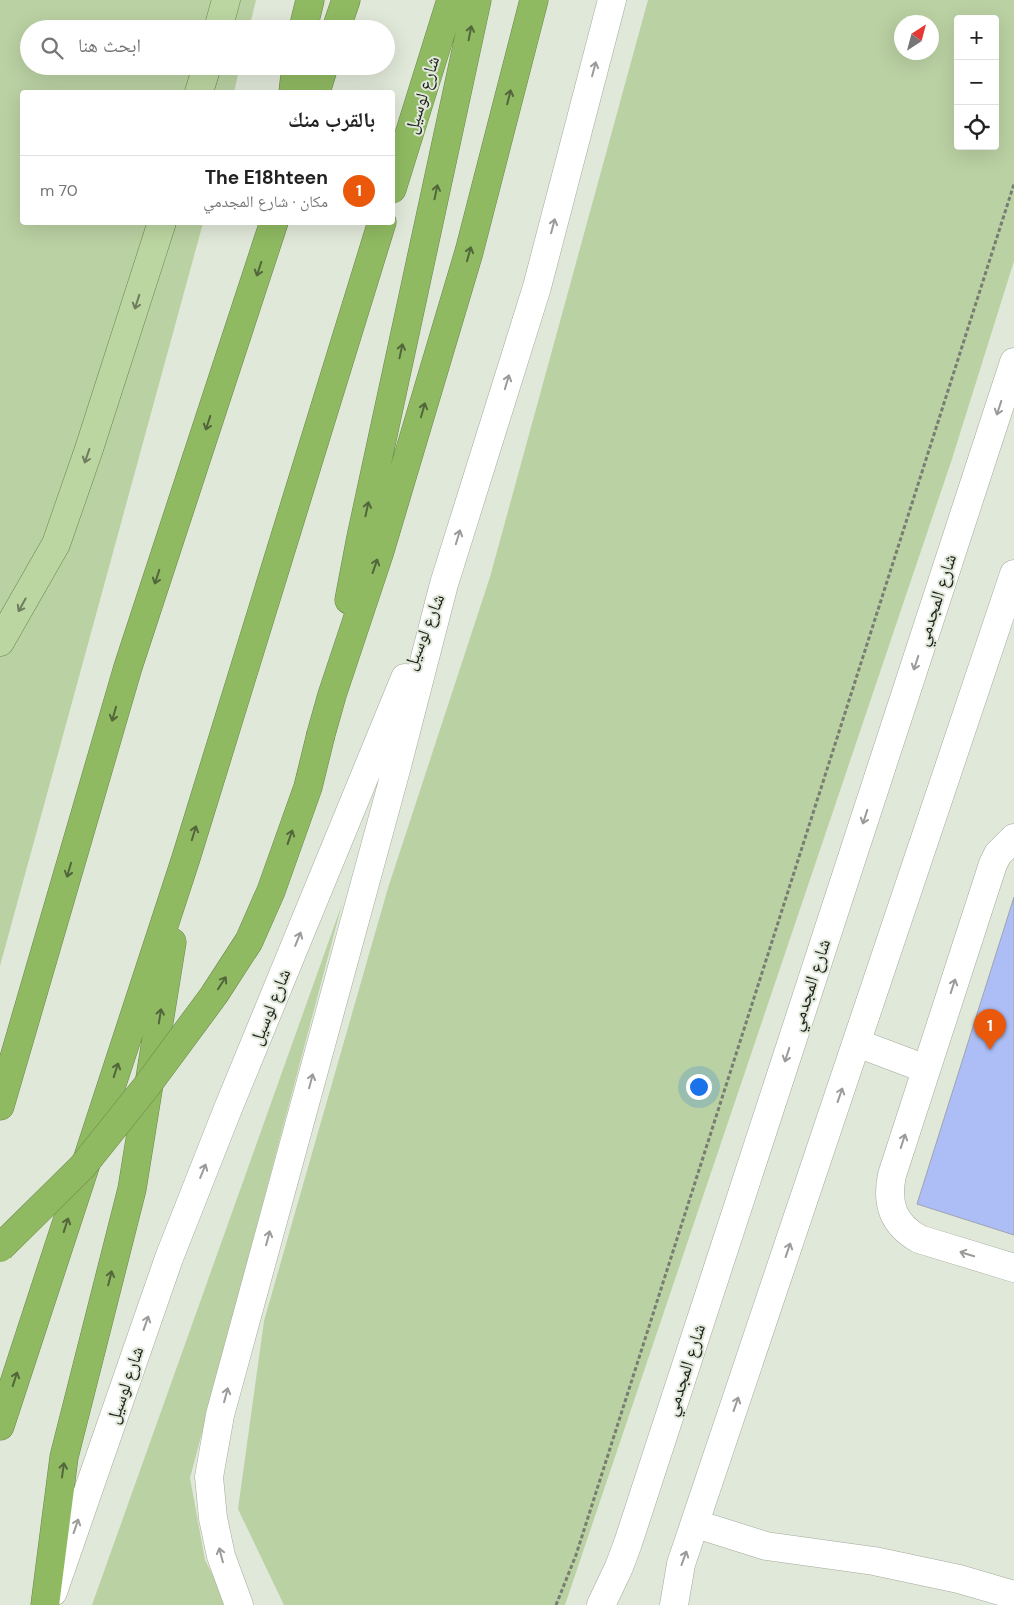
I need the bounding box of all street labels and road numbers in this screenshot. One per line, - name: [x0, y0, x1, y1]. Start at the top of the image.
- street label: شارع لوسيل: [399, 53, 445, 137]
- street label: شارع المجدمي: [910, 551, 965, 650]
- street label: شارع لوسيل: [398, 590, 450, 674]
- street label: شارع المجدمي: [784, 936, 839, 1035]
- street label: شارع لوسيل: [244, 965, 296, 1049]
- street label: شارع المجدمي: [659, 1321, 714, 1420]
- street label: شارع لوسيل: [101, 1343, 149, 1427]

